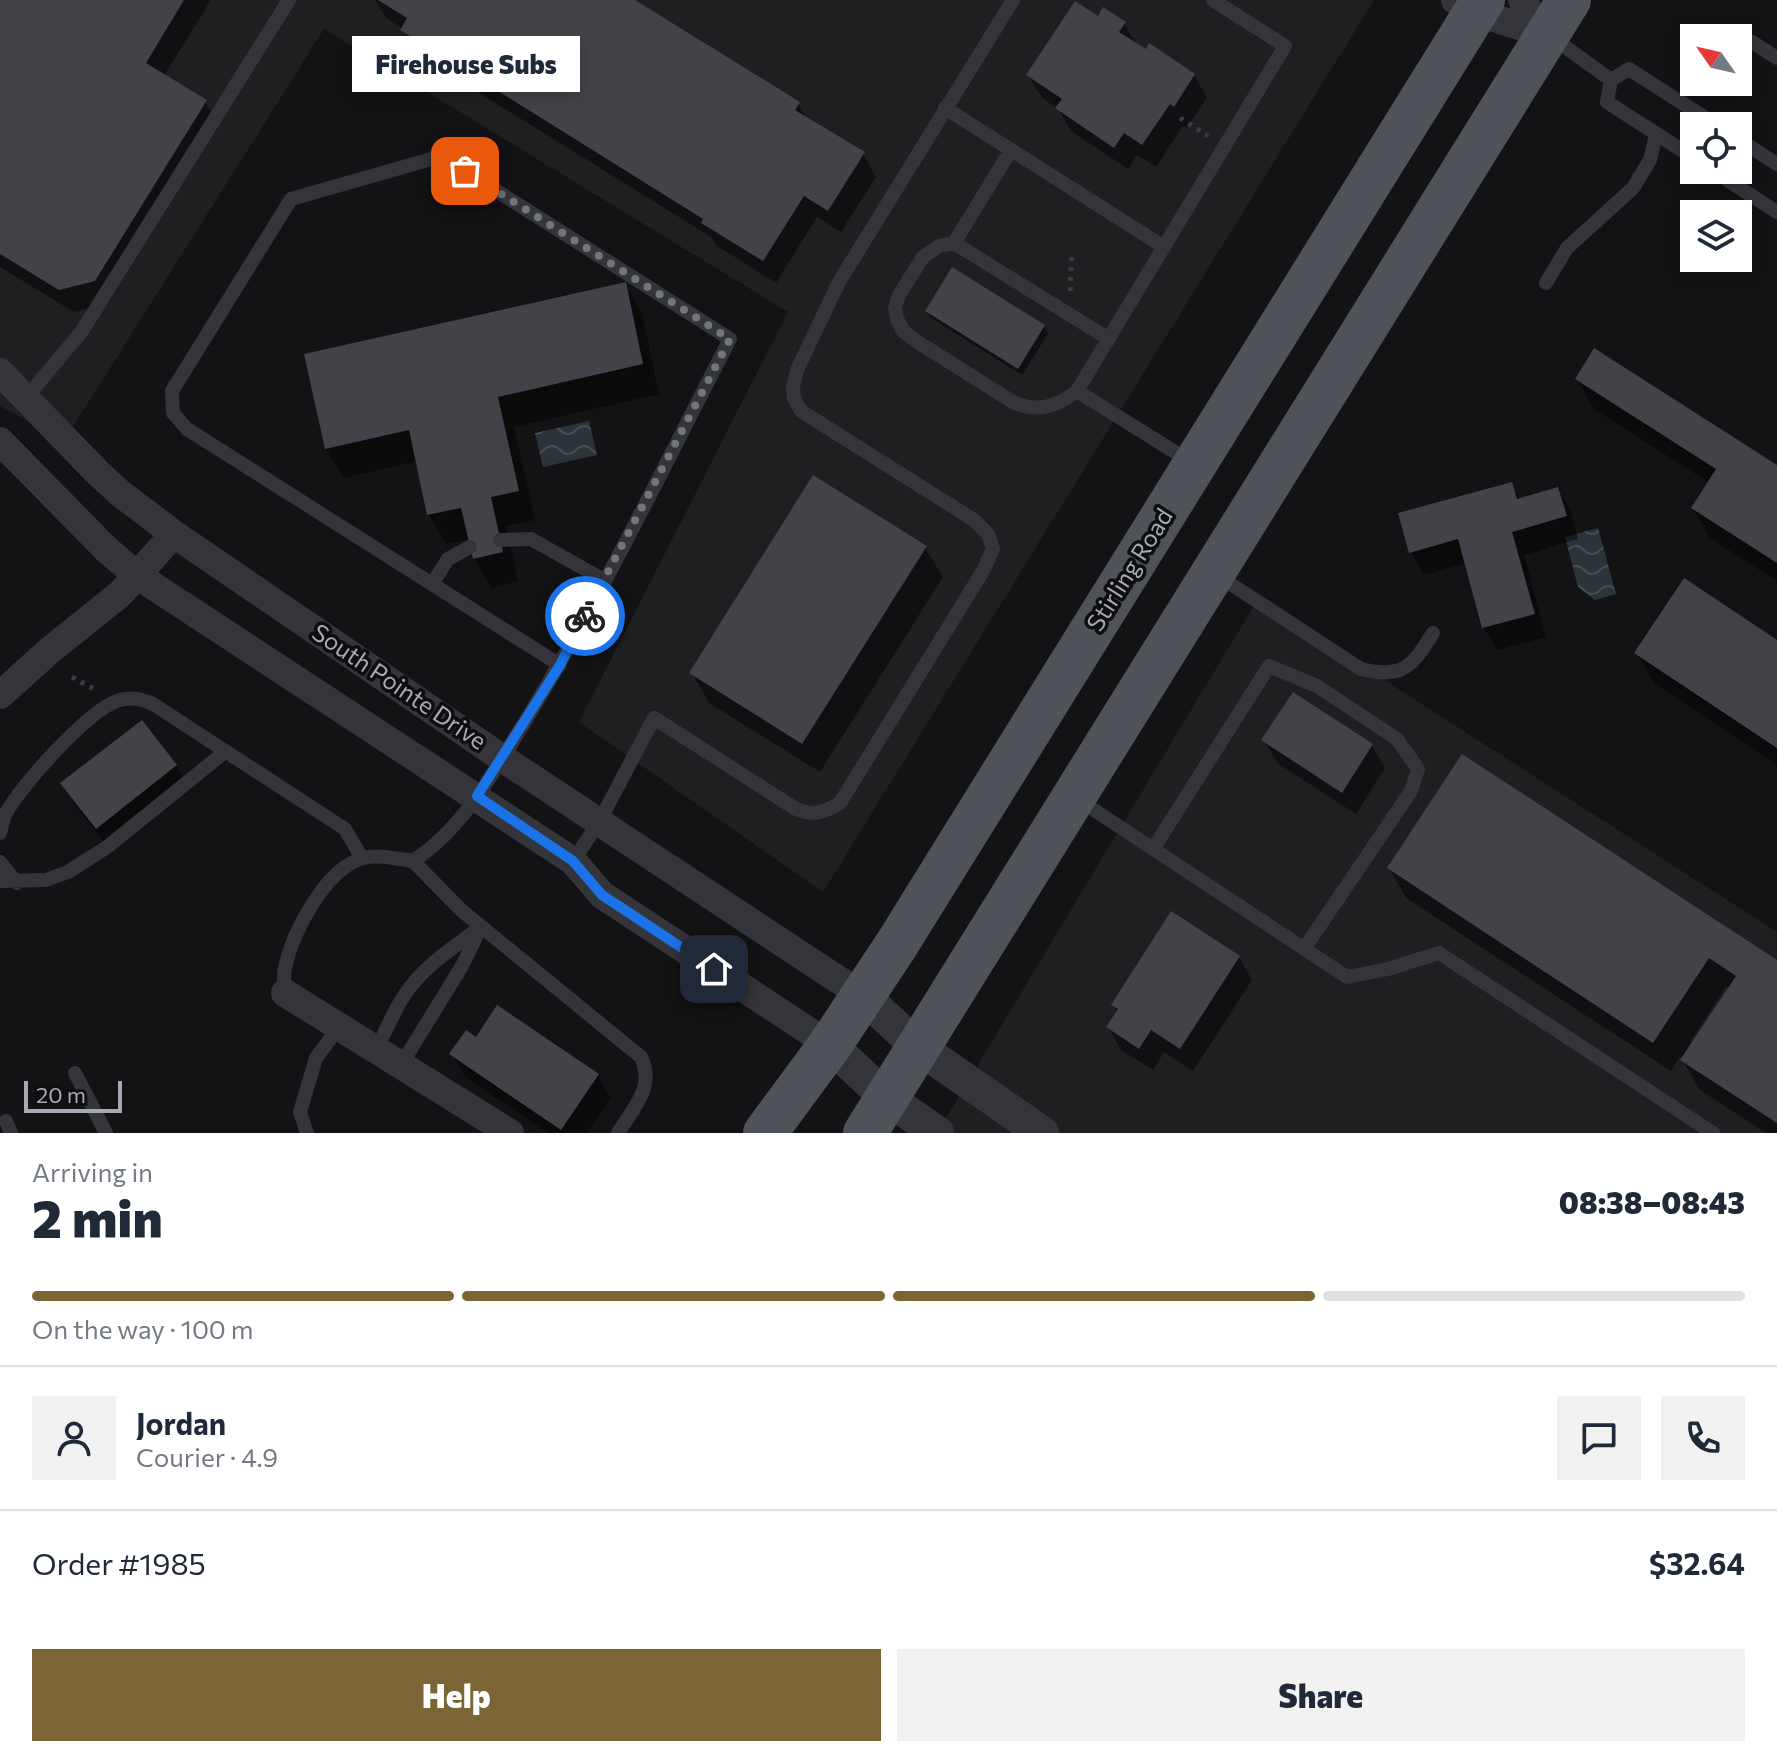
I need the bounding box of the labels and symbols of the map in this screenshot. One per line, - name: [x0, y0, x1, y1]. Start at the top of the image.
- north arrow: [1680, 24, 1752, 96]
- callout: Firehouse Subs: [351, 35, 579, 91]
- pin: [431, 137, 499, 205]
- street label: Stirling Road: [1080, 503, 1178, 636]
- courier: [545, 576, 625, 656]
- street label: South Pointe Drive: [307, 617, 492, 755]
- pin: [680, 935, 748, 1003]
- scale bar: [24, 1077, 122, 1113]

